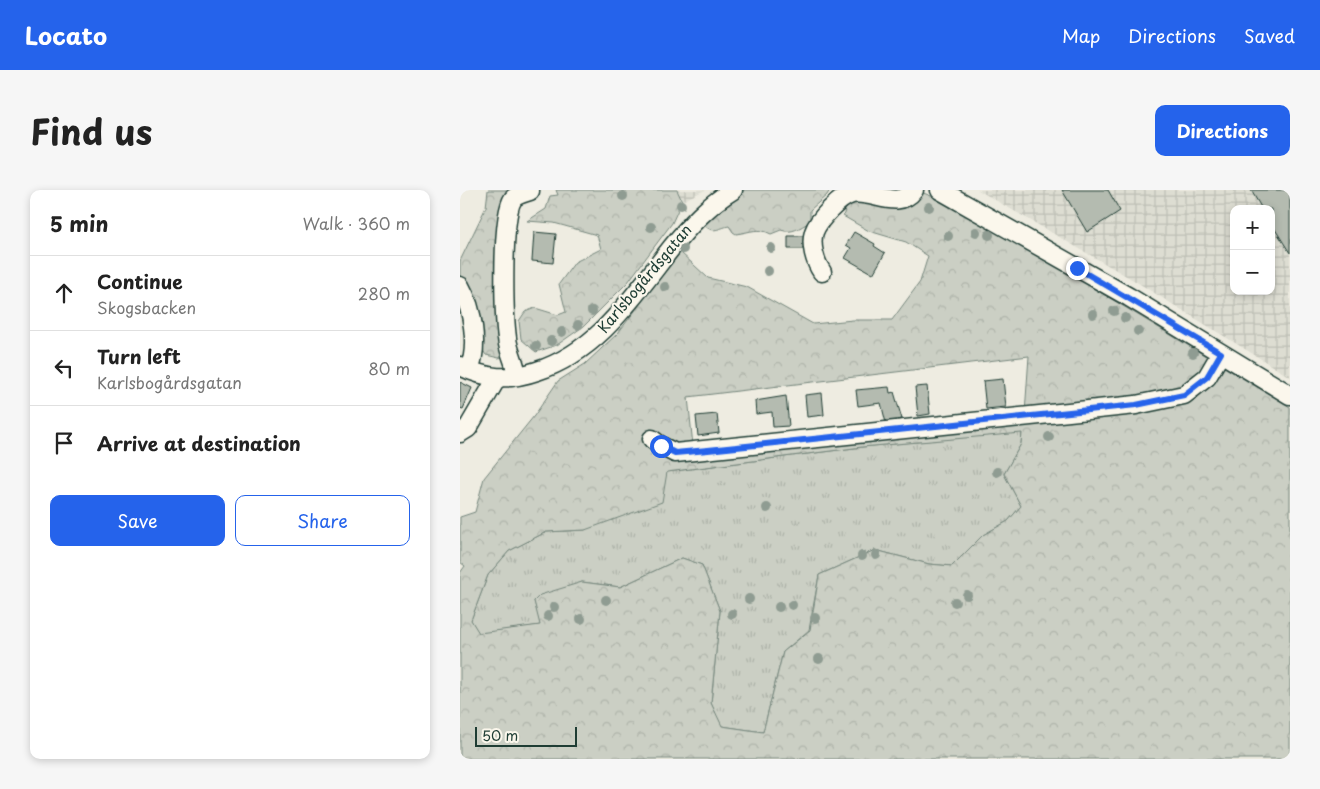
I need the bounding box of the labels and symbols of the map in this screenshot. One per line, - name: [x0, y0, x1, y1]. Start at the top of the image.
- street label: Karlsbogårdsgatan: [591, 219, 696, 337]
- route end: [1066, 257, 1089, 280]
- route start: [650, 435, 673, 458]
- scale bar: [475, 724, 578, 747]

